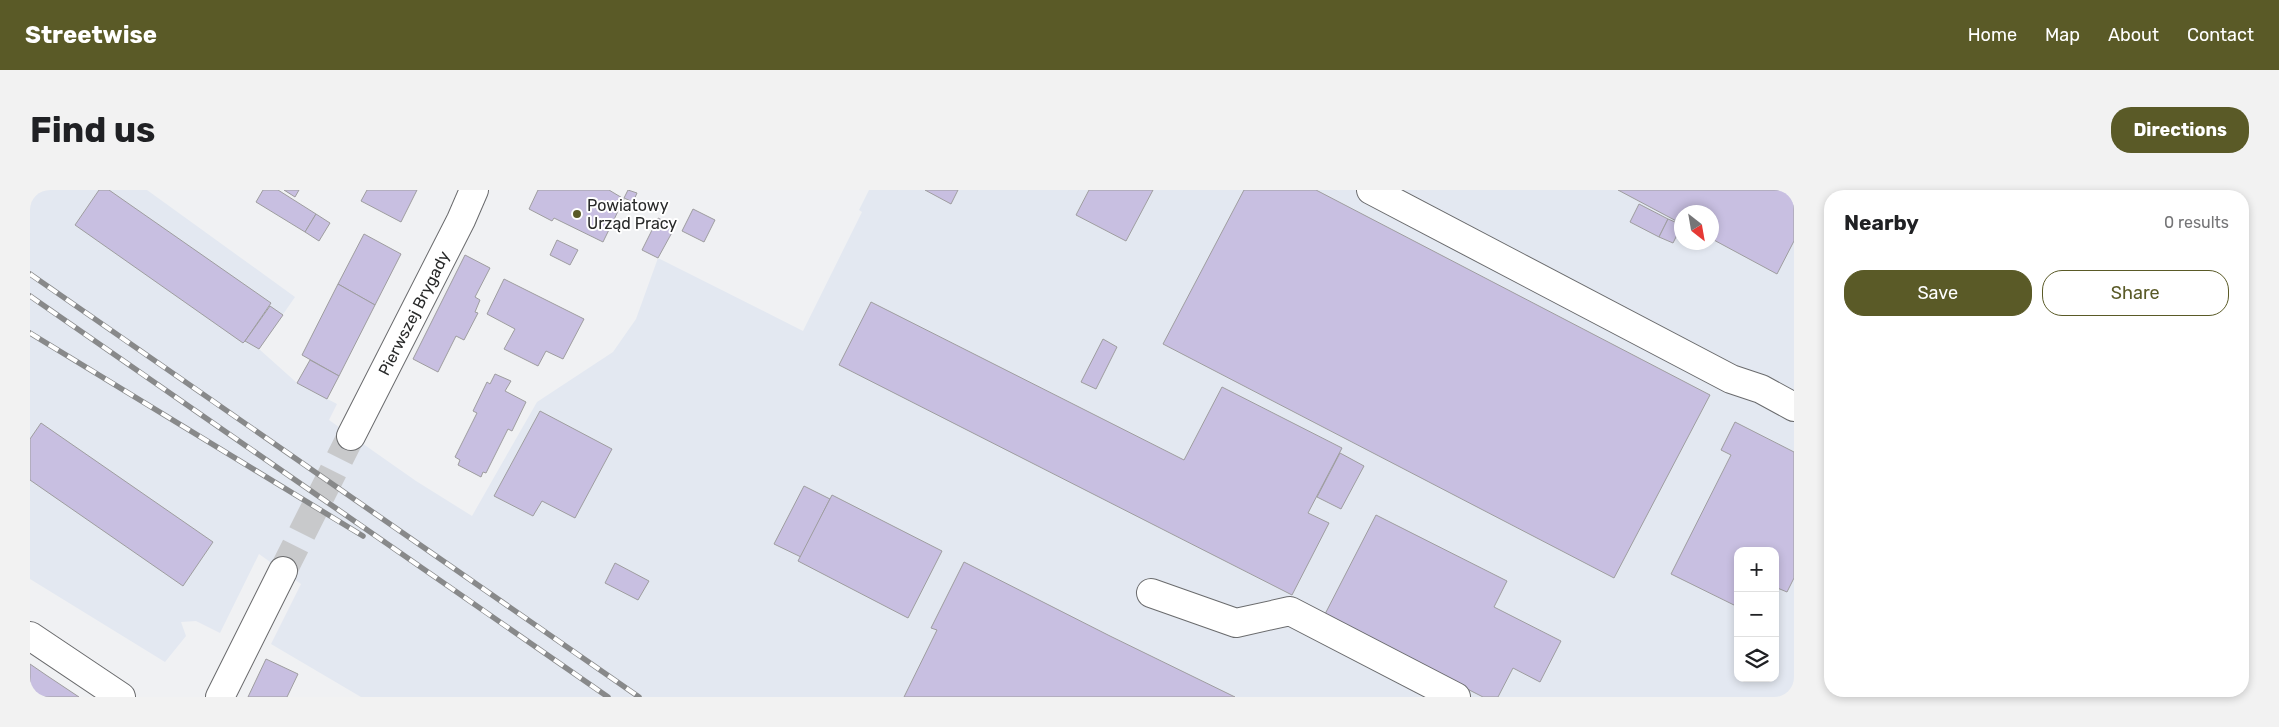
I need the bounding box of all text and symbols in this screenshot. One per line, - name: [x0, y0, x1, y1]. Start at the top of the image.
- text: Streetwise: [25, 21, 157, 49]
- text: Home: [1968, 24, 2017, 46]
- text: Map: [2045, 24, 2080, 46]
- text: About: [2108, 24, 2159, 46]
- text: Contact: [2187, 24, 2254, 46]
- button: Directions: [2111, 107, 2249, 153]
- text: Find us: [30, 109, 155, 151]
- place label: Powiatowy Urząd Pracy: [587, 196, 677, 233]
- north arrow: [1674, 205, 1719, 250]
- marker: Powiatowy Urząd Pracy: [571, 208, 583, 220]
- text: Nearby: [1844, 210, 1919, 235]
- text: 0 results: [2164, 213, 2229, 232]
- street label: Pierwszej Brygady: [374, 247, 453, 378]
- button: Save: [1844, 270, 2032, 316]
- button: Share: [2042, 270, 2229, 316]
- map controls: [1734, 547, 1779, 682]
- button: +: [1734, 547, 1779, 592]
- button: −: [1734, 592, 1779, 637]
- button: layers: [1734, 637, 1779, 682]

